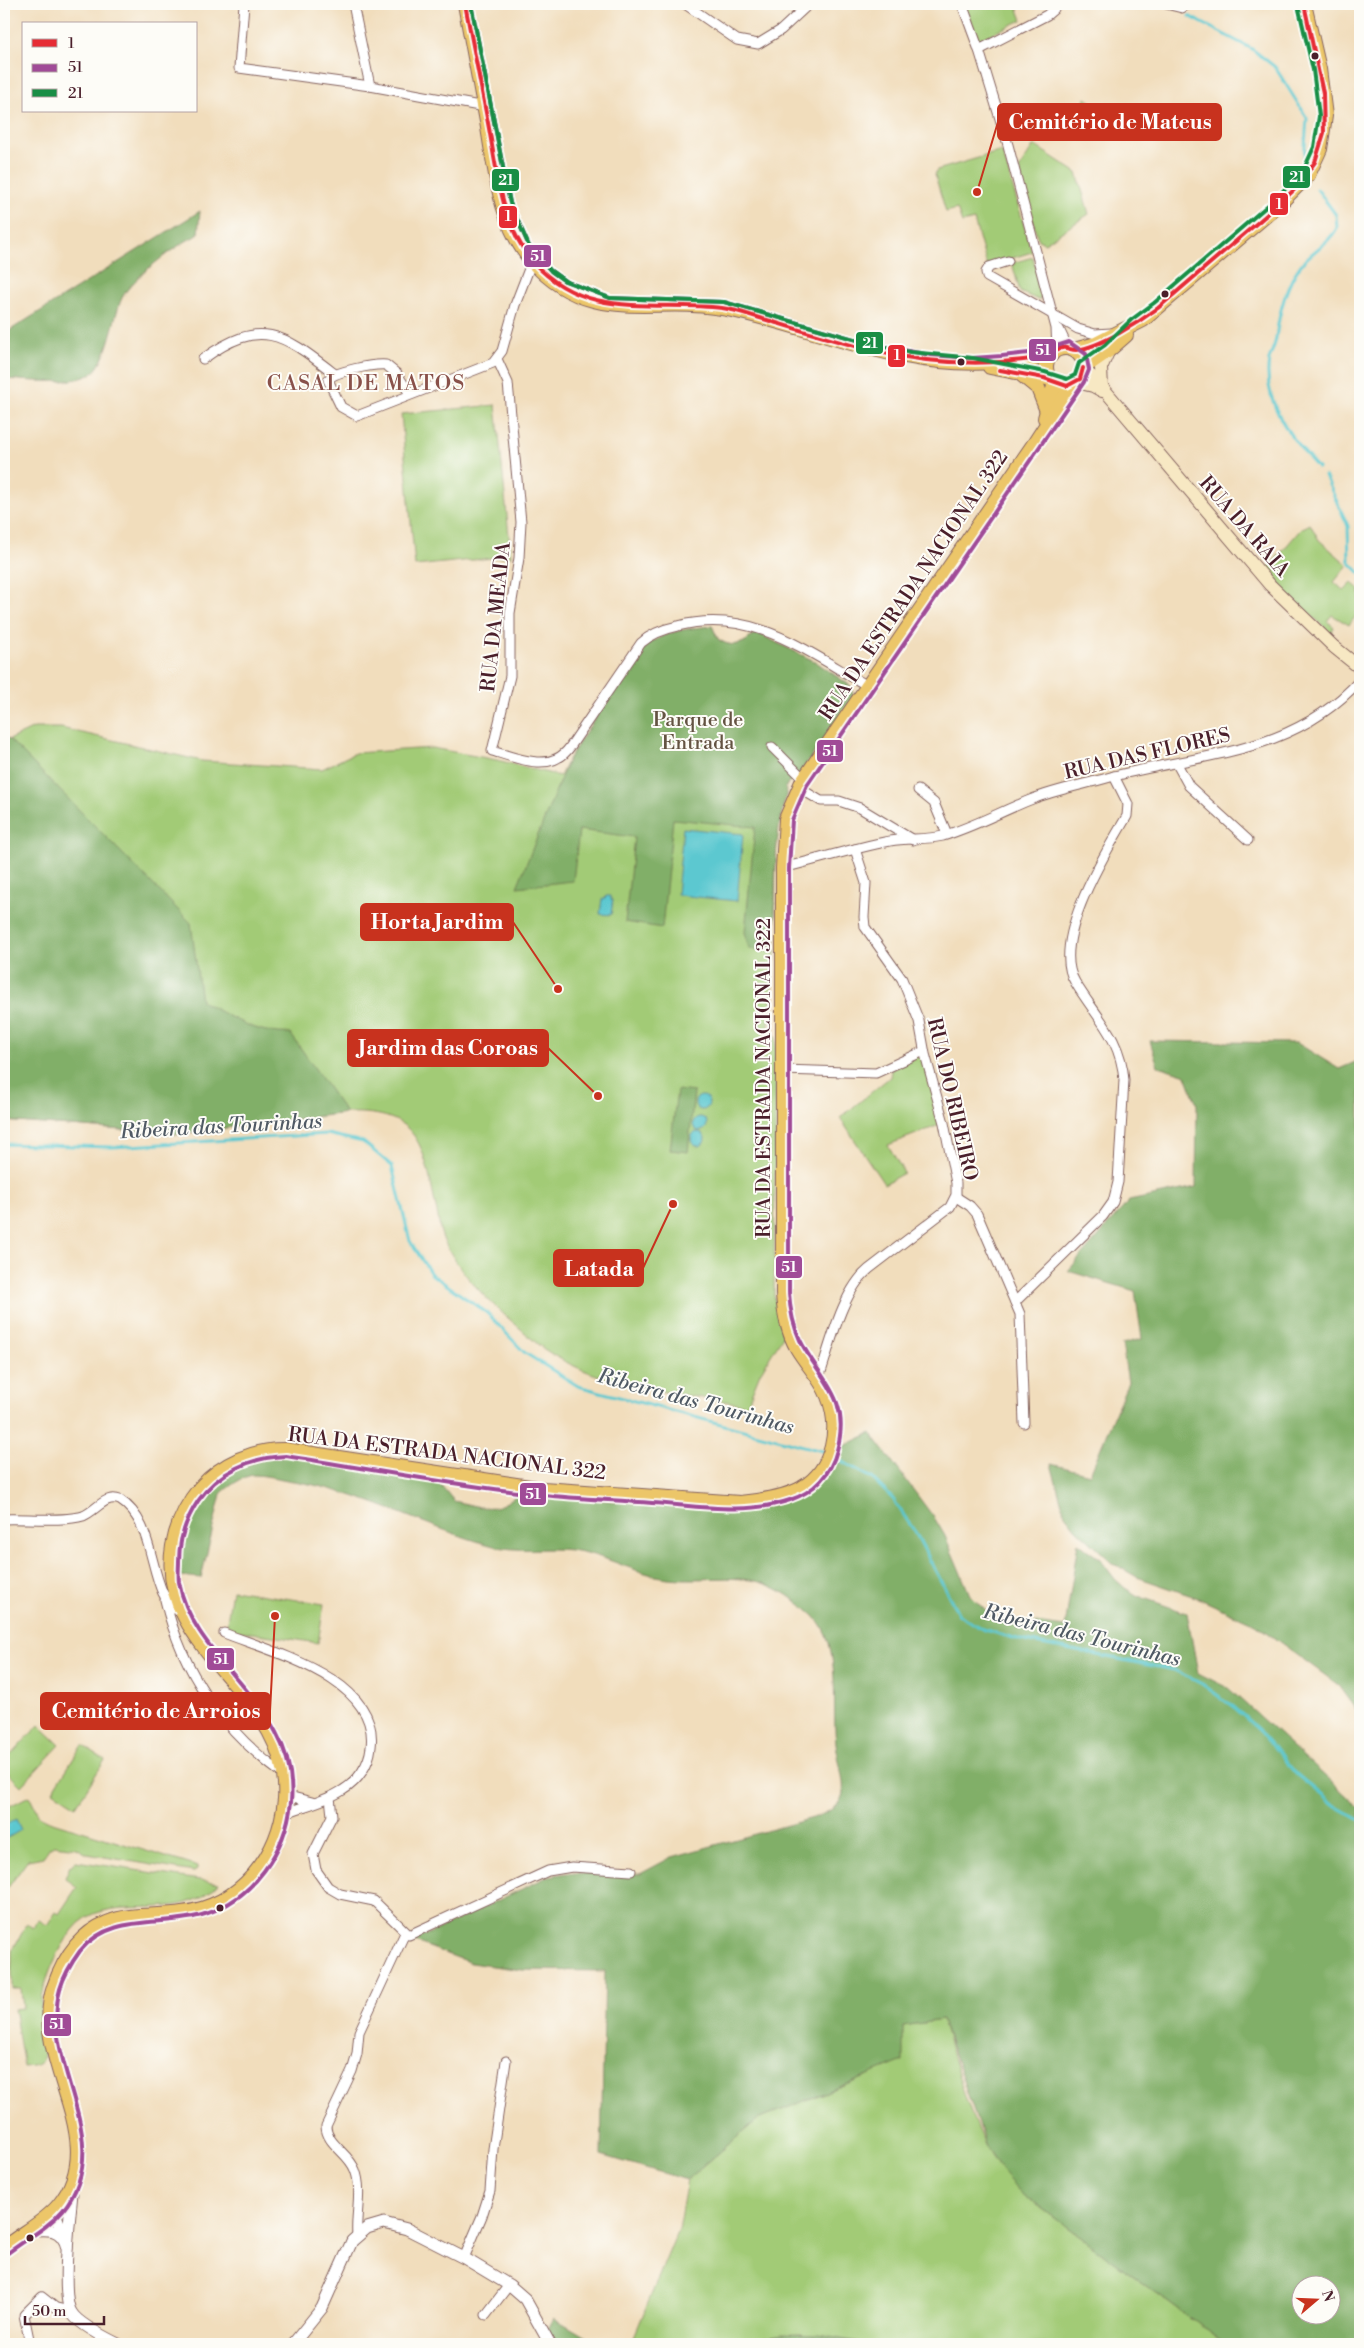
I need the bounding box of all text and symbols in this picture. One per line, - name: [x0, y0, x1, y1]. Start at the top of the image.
- legend: [22, 22, 198, 112]
- text: 1: [68, 34, 75, 53]
- unlabelled marker: [1310, 51, 1320, 61]
- text: 51: [68, 58, 83, 77]
- text: 21: [68, 84, 84, 103]
- callout: Cemitério de Mateus: [998, 104, 1221, 140]
- text: Cemitério de Mateus: [1008, 110, 1212, 136]
- line badge: 21: [1282, 165, 1311, 189]
- line badge: 21: [491, 168, 520, 192]
- text: 21: [1289, 169, 1305, 187]
- text: 21: [498, 172, 514, 190]
- line badge: 1: [1269, 192, 1289, 216]
- text: 1: [1276, 196, 1283, 214]
- line badge: 1: [498, 205, 518, 229]
- text: 1: [505, 208, 512, 226]
- line badge: 51: [523, 244, 552, 268]
- text: 51: [530, 248, 546, 266]
- unlabelled marker: [1160, 289, 1170, 299]
- line badge: 21: [855, 331, 884, 355]
- text: 21: [862, 335, 878, 353]
- line badge: 51: [1028, 338, 1057, 362]
- text: 51: [1035, 342, 1051, 360]
- line badge: 1: [887, 344, 906, 368]
- text: 1: [894, 347, 901, 365]
- unlabelled marker: [956, 357, 966, 367]
- district label: CASAL DE MATOS: [267, 371, 465, 397]
- street label: RUA DA ESTRADA NACIONAL 322: [814, 446, 1014, 726]
- street label: RUA DA RAIA: [1193, 471, 1295, 584]
- street label: RUA DA MEADA: [476, 540, 517, 694]
- park label: Parque de Entrada: [653, 708, 743, 756]
- street label: RUA DAS FLORES: [1062, 723, 1233, 786]
- line badge: 51: [816, 739, 844, 763]
- text: 51: [822, 743, 838, 761]
- callout: Horta Jardim: [361, 904, 513, 940]
- text: Horta Jardim: [371, 910, 503, 936]
- street label: RUA DA ESTRADA NACIONAL 322: [752, 918, 777, 1238]
- street label: RUA DO RIBEIRO: [921, 1015, 982, 1183]
- callout: Jardim das Coroas: [348, 1030, 548, 1066]
- text: Jardim das Coroas: [355, 1036, 538, 1062]
- water label: Ribeira das Tourinhas: [118, 1109, 323, 1145]
- callout: Latada: [554, 1250, 643, 1286]
- line badge: 51: [775, 1255, 803, 1279]
- text: Latada: [564, 1257, 634, 1283]
- text: 51: [781, 1259, 797, 1277]
- water label: Ribeira das Tourinhas: [594, 1363, 797, 1441]
- street label: RUA DA ESTRADA NACIONAL 322: [286, 1423, 607, 1486]
- line badge: 51: [519, 1482, 547, 1506]
- text: 51: [525, 1486, 541, 1504]
- water label: Ribeira das Tourinhas: [979, 1599, 1183, 1673]
- line badge: 51: [206, 1647, 235, 1671]
- text: 51: [213, 1651, 229, 1669]
- callout: Cemitério de Arroios: [41, 1693, 270, 1729]
- text: Cemitério de Arroios: [52, 1699, 260, 1725]
- unlabelled marker: [215, 1903, 225, 1913]
- line badge: 51: [43, 2013, 72, 2037]
- text: 51: [49, 2016, 65, 2034]
- unlabelled marker: [25, 2233, 35, 2243]
- north arrow: [1292, 2276, 1342, 2326]
- text: N: [1317, 2288, 1338, 2304]
- scale bar: [25, 2293, 104, 2325]
- text: 50 m: [32, 2302, 66, 2321]

